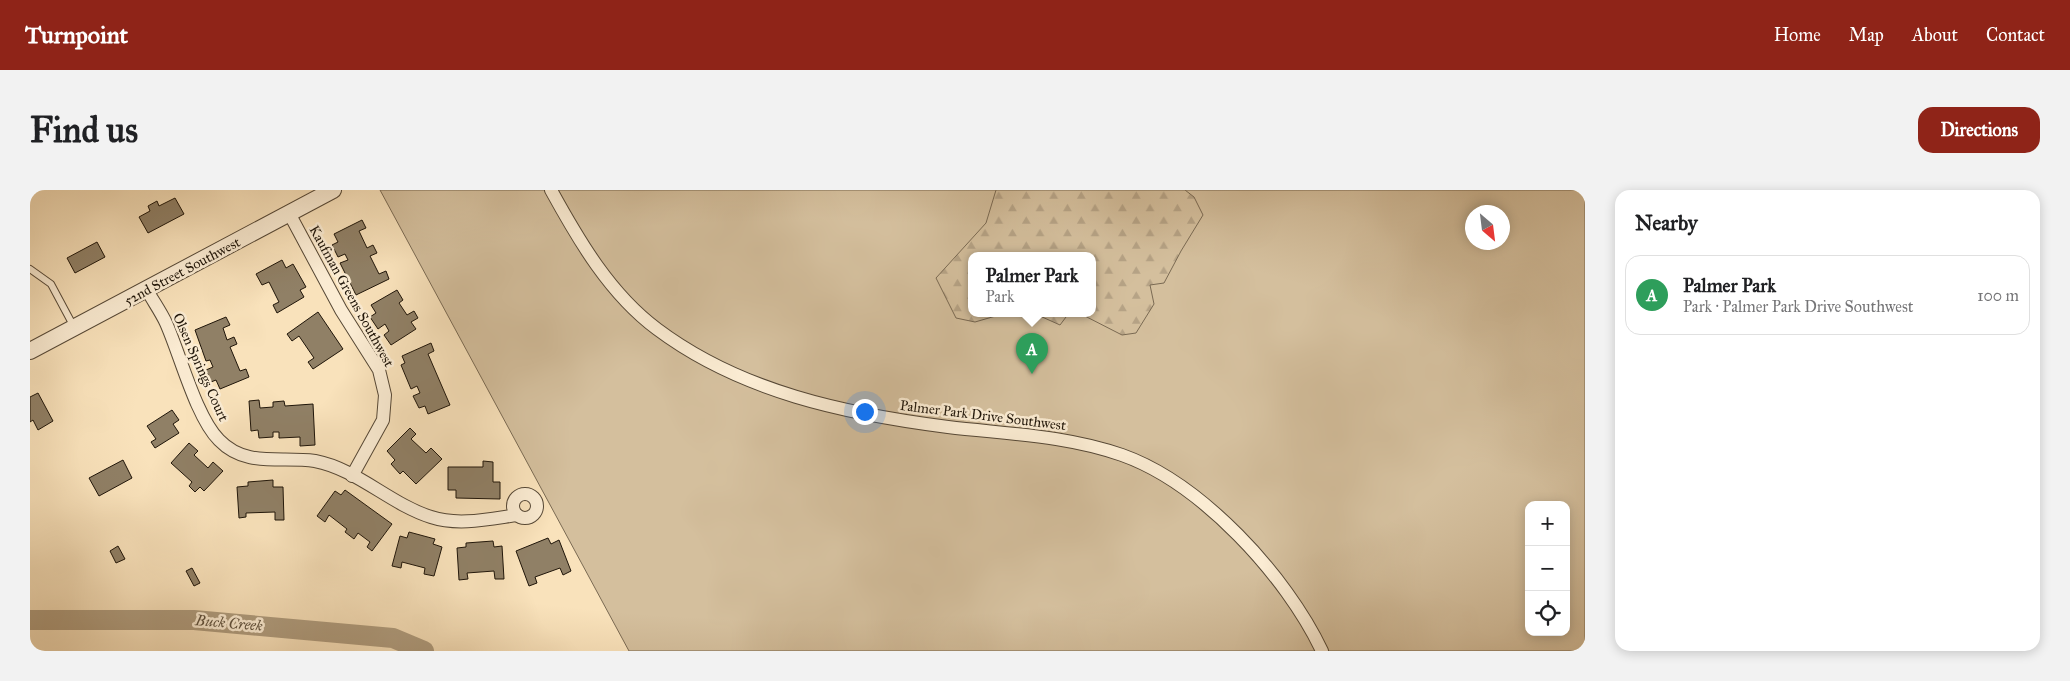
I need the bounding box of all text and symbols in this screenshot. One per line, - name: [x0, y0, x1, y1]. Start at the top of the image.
- text: Turnpoint: [25, 20, 128, 50]
- text: Home: [1774, 24, 1821, 46]
- text: Map: [1849, 24, 1884, 46]
- text: About: [1912, 24, 1958, 46]
- text: Contact: [1986, 24, 2045, 46]
- button: Directions: [1918, 107, 2040, 153]
- text: Find us: [30, 109, 138, 152]
- north arrow: [1465, 205, 1510, 250]
- text: Nearby: [1635, 210, 1698, 236]
- street label: Kaufman Greens Southwest: [306, 222, 398, 370]
- street label: 52nd Street Southwest: [121, 234, 243, 309]
- popup: [968, 252, 1096, 317]
- text: Palmer Park: [985, 264, 1079, 287]
- text: Palmer Park: [1683, 274, 1776, 297]
- text: A: [1647, 286, 1657, 305]
- text: 100 m: [1977, 286, 2019, 305]
- text: Park: [985, 287, 1014, 306]
- text: Park · Palmer Park Drive Southwest: [1683, 297, 1913, 316]
- street label: Olsen Springs Court: [169, 310, 232, 424]
- pin: A: [1016, 333, 1048, 374]
- street label: Palmer Park Drive Southwest: [899, 397, 1067, 434]
- your location: [852, 399, 878, 425]
- map controls: [1525, 501, 1570, 636]
- button: +: [1525, 501, 1570, 546]
- button: −: [1525, 546, 1570, 591]
- button: locate: [1525, 591, 1570, 636]
- water label: Buck Creek: [194, 611, 264, 635]

